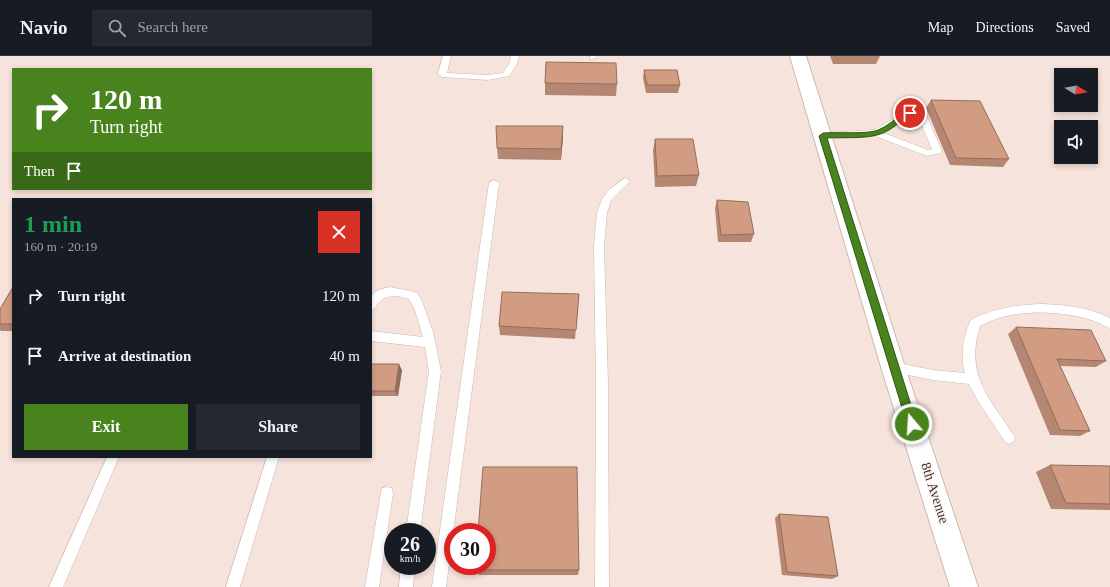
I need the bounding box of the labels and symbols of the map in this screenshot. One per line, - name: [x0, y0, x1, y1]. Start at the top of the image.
- north arrow: [1054, 68, 1098, 112]
- pin: [893, 96, 927, 130]
- position arrow: [891, 403, 933, 445]
- street label: 8th Avenue: [918, 461, 952, 525]
- speed limit sign: 30: [444, 523, 496, 575]

